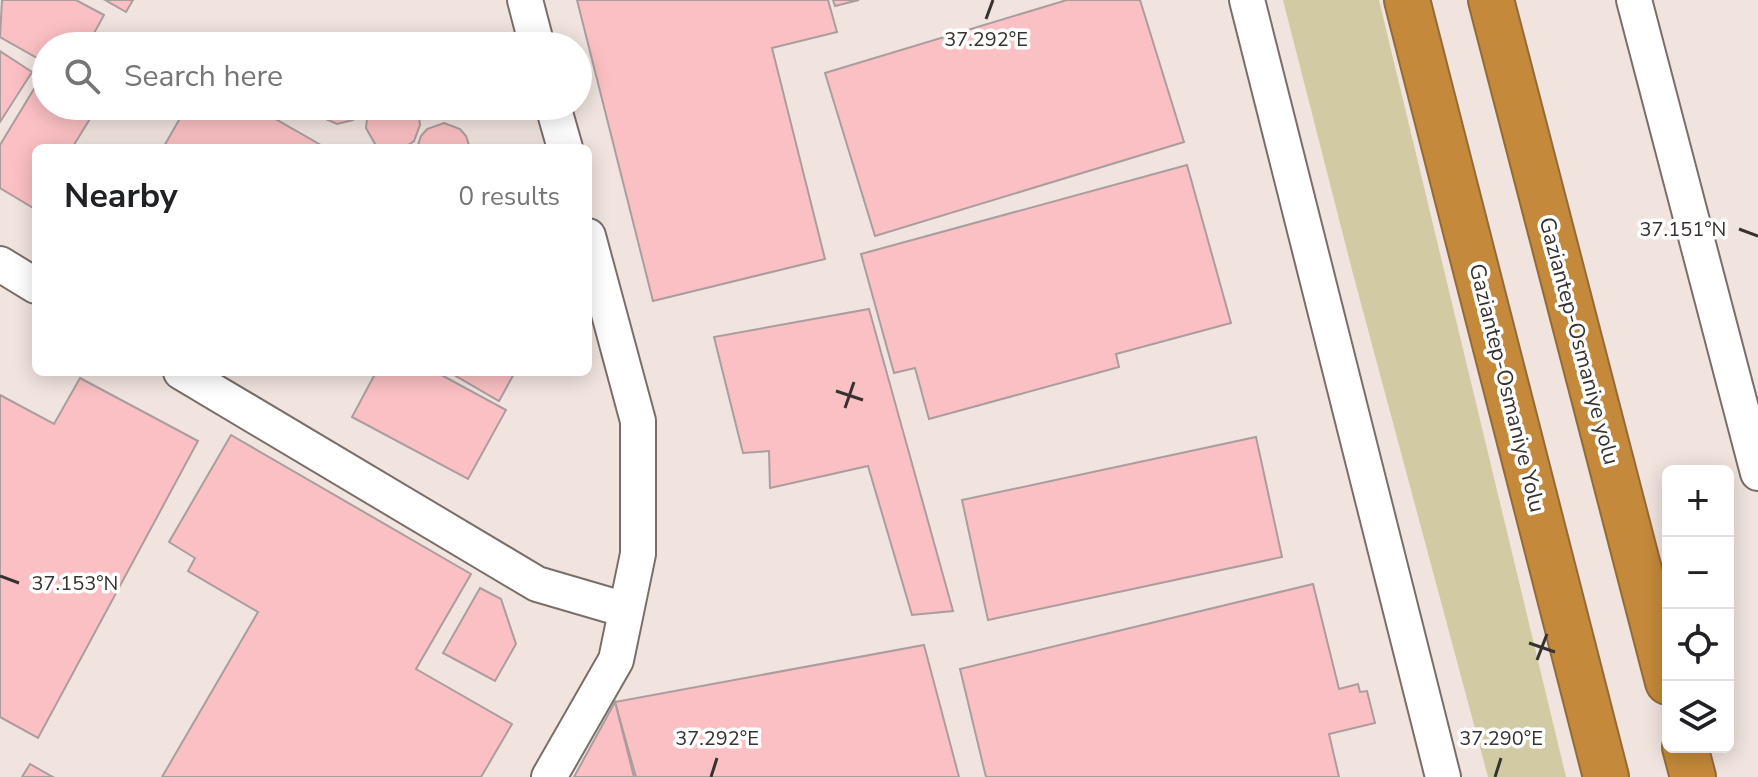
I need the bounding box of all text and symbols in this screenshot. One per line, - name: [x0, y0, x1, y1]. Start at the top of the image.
- text: 37.292°E: [944, 26, 1028, 53]
- search box: [32, 32, 592, 120]
- icon: search: [60, 54, 104, 98]
- text: Search here: [124, 56, 283, 97]
- text: Nearby: [64, 173, 178, 219]
- text: 0 results: [459, 179, 560, 214]
- street label: Gaziantep-Osmaniye yolu: [1531, 214, 1627, 468]
- text: 37.151°N: [1640, 216, 1726, 243]
- street label: Gaziantep-Osmaniye Yolu: [1462, 260, 1552, 516]
- map controls: [1662, 465, 1734, 753]
- button: +: [1662, 465, 1734, 537]
- button: −: [1662, 537, 1734, 609]
- text: 37.153°N: [32, 570, 118, 597]
- button: locate: [1662, 609, 1734, 681]
- button: layers: [1662, 681, 1734, 753]
- text: 37.292°E: [675, 725, 759, 752]
- text: 37.290°E: [1459, 725, 1543, 752]

